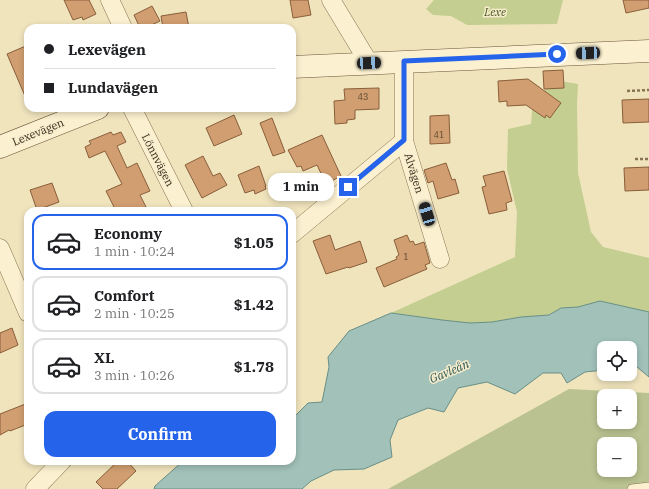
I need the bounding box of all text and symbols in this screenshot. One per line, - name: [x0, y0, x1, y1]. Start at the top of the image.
- park label: Lexe: [483, 5, 506, 19]
- text: Lexevägen: [68, 40, 146, 59]
- route start: [548, 45, 566, 63]
- car: [576, 47, 600, 59]
- car: [357, 56, 381, 70]
- text: Lundavägen: [68, 78, 158, 97]
- house number: 43: [358, 91, 368, 102]
- street label: Lexevägen: [10, 115, 66, 149]
- house number: 41: [434, 129, 444, 140]
- street label: Lönnvägen: [139, 131, 177, 189]
- street label: Alvägen: [401, 151, 427, 195]
- callout: 1 min: [268, 173, 334, 201]
- text: 1 min: [283, 178, 319, 195]
- route end: [339, 178, 357, 196]
- car: [418, 201, 436, 227]
- icon: car: [46, 224, 82, 260]
- text: Economy: [94, 224, 162, 243]
- text: $1.05: [234, 233, 274, 252]
- text: 1 min · 10:24: [94, 243, 175, 260]
- house number: 1: [403, 251, 409, 262]
- icon: car: [46, 286, 82, 322]
- text: Comfort: [94, 286, 154, 305]
- text: $1.42: [234, 295, 274, 314]
- text: 2 min · 10:25: [94, 305, 175, 322]
- map controls: [597, 341, 637, 477]
- button: locate: [597, 341, 637, 381]
- icon: car: [46, 348, 82, 384]
- text: XL: [94, 348, 114, 367]
- water label: Gavleån: [427, 356, 471, 386]
- text: $1.78: [234, 357, 274, 376]
- text: 3 min · 10:26: [94, 367, 175, 384]
- button: +: [597, 389, 637, 429]
- button: Confirm: [44, 411, 276, 457]
- button: −: [597, 437, 637, 477]

